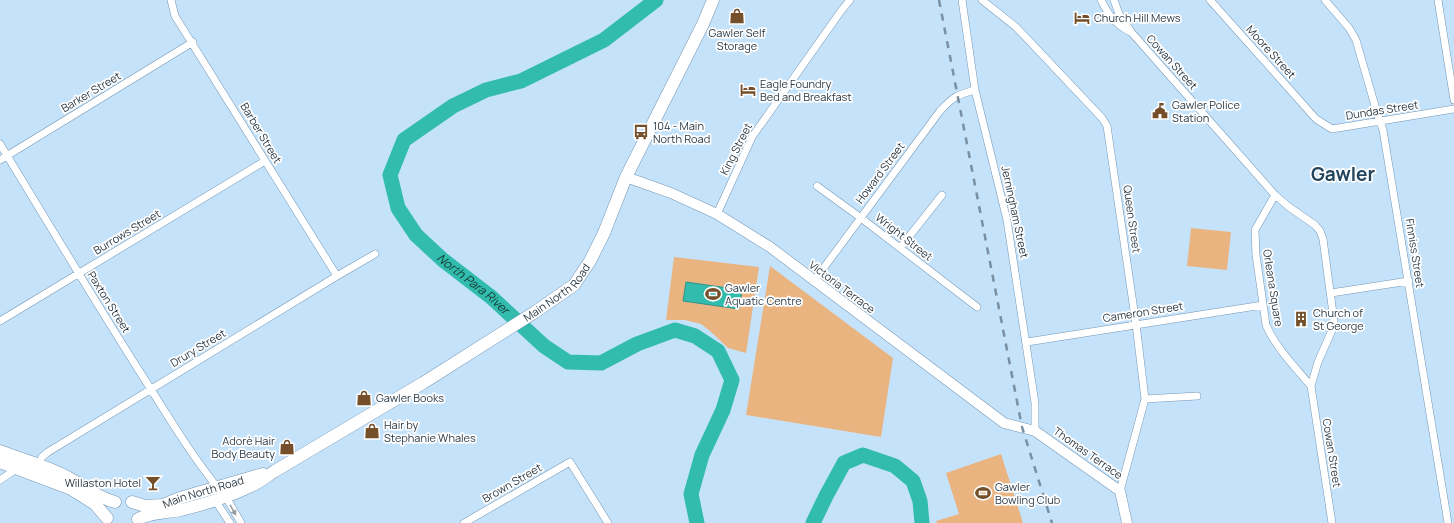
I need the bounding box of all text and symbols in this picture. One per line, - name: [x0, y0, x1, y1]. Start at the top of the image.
- shop icon: Gawler Self Storage: [728, 7, 746, 25]
- hotel icon: Church Hill Mews: [1073, 9, 1091, 27]
- place label: Church Hill Mews: [1094, 10, 1181, 25]
- street label: Moore Street: [1243, 22, 1299, 82]
- place label: Gawler Self Storage: [709, 25, 766, 53]
- street label: Cowan Street: [1144, 31, 1201, 92]
- street label: Barker Street: [58, 68, 123, 115]
- place label: Eagle Foundry Bed and Breakfast: [760, 76, 852, 104]
- hotel icon: Eagle Foundry Bed and Breakfast: [739, 81, 757, 99]
- street label: Dundas Street: [1345, 96, 1419, 123]
- place label: Gawler Police Station: [1172, 97, 1240, 125]
- street label: Barber Street: [237, 100, 285, 166]
- public building icon: Gawler Police Station: [1151, 102, 1169, 120]
- place label: 104 - Main North Road: [653, 118, 710, 146]
- street label: King Street: [716, 120, 755, 177]
- bus stop icon: 104 - Main North Road: [632, 123, 650, 141]
- street label: Howard Street: [852, 139, 908, 206]
- district label: Gawler: [1311, 161, 1375, 187]
- street label: Jerningham Street: [998, 164, 1033, 259]
- street label: Queen Street: [1120, 184, 1145, 254]
- street label: Burrows Street: [90, 206, 163, 258]
- street label: Wright Street: [873, 210, 936, 264]
- street label: Finniss Street: [1403, 217, 1428, 289]
- street label: Orleana Square: [1260, 248, 1287, 328]
- water label: North Para River: [433, 249, 515, 319]
- street label: Victoria Terrace: [806, 257, 879, 317]
- street label: Main North Road: [520, 260, 593, 325]
- street label: Paxton Street: [85, 268, 134, 335]
- place label: Gawler Aquatic Centre: [725, 280, 802, 308]
- sports icon: Gawler Aquatic Centre: [704, 285, 722, 303]
- street label: Cameron Street: [1102, 298, 1184, 325]
- place label: Church of St George: [1313, 305, 1364, 333]
- building icon: Church of St George: [1292, 310, 1310, 328]
- street label: Drury Street: [167, 325, 228, 370]
- shop icon: Gawler Books: [355, 389, 373, 407]
- place label: Gawler Books: [376, 390, 444, 405]
- place label: Hair by Stephanie Whales: [384, 417, 476, 445]
- street label: Cowan Street: [1320, 417, 1345, 488]
- shop icon: Hair by Stephanie Whales: [363, 422, 381, 440]
- street label: Thomas Terrace: [1051, 423, 1126, 482]
- place label: Adorè Hair Body Beauty: [211, 433, 275, 461]
- shop icon: Adorè Hair Body Beauty: [278, 438, 296, 456]
- street label: Brown Street: [479, 459, 544, 506]
- street label: Main North Road: [160, 472, 245, 511]
- bar icon: Willaston Hotel: [144, 474, 162, 492]
- place label: Willaston Hotel: [65, 475, 141, 490]
- place label: Gawler Bowling Club: [995, 479, 1061, 507]
- sports icon: Gawler Bowling Club: [974, 484, 992, 502]
- one-way arrow: [230, 504, 237, 516]

